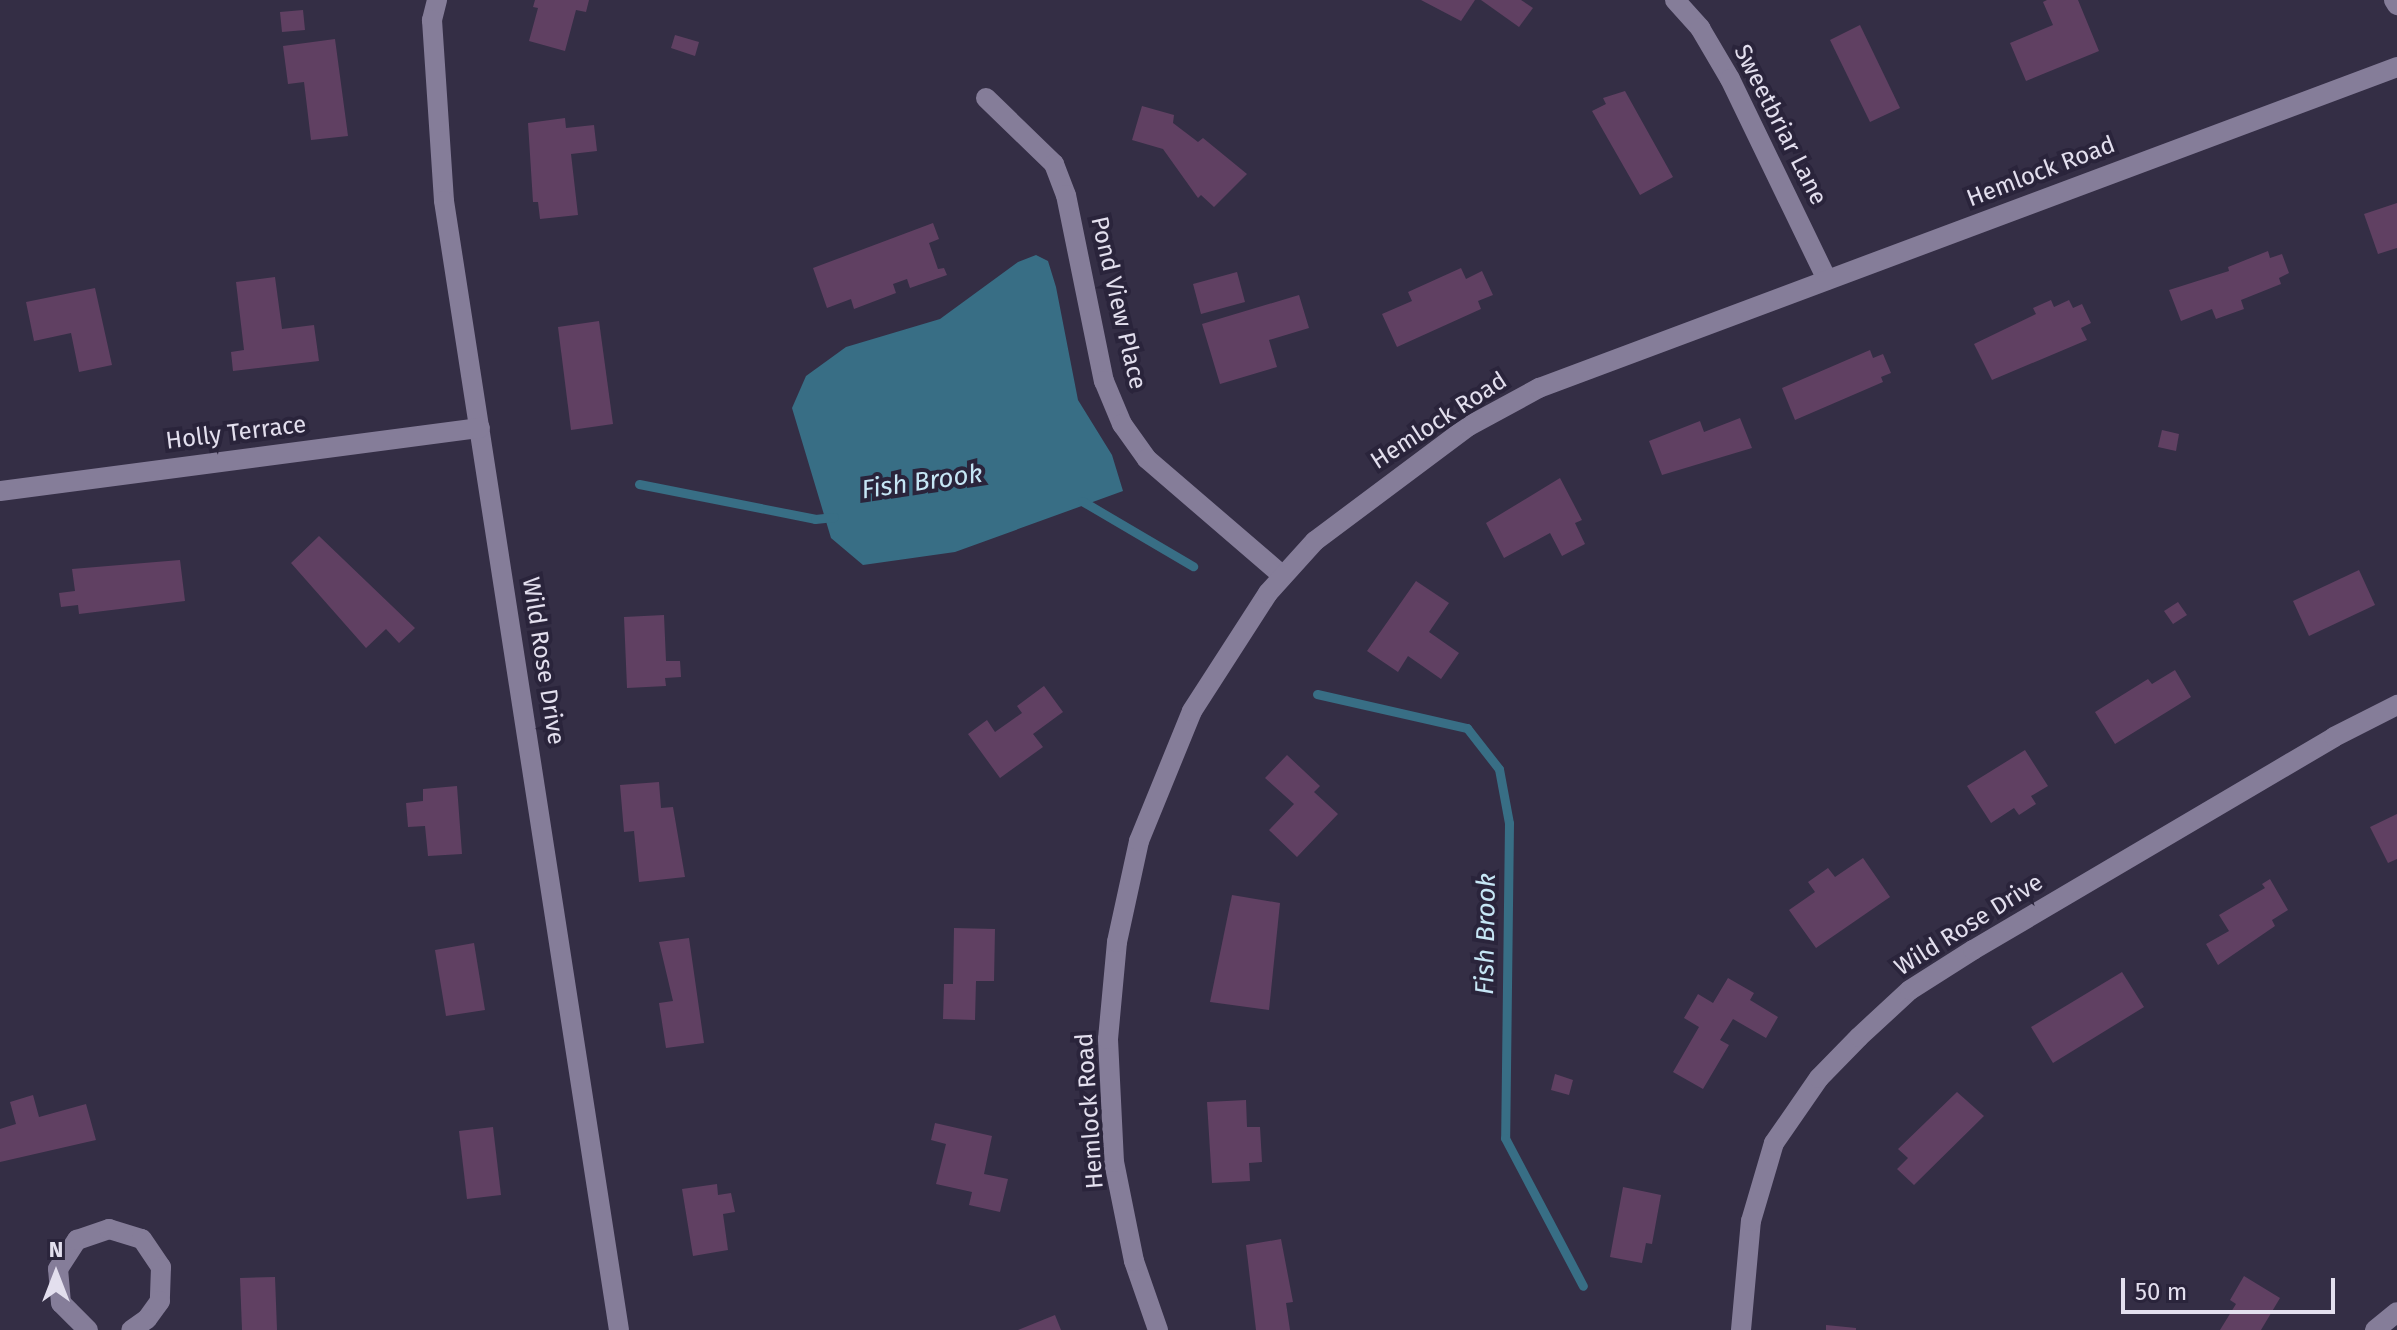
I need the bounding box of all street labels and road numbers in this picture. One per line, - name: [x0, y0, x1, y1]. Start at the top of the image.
- street label: Sweetbriar Lane: [1727, 40, 1833, 210]
- street label: Hemlock Road: [1963, 131, 2119, 213]
- street label: Pond View Place: [1084, 214, 1152, 392]
- street label: Hemlock Road: [1366, 366, 1512, 476]
- street label: Holly Terrace: [164, 410, 308, 456]
- street label: Wild Rose Drive: [516, 575, 570, 747]
- street label: Wild Rose Drive: [1890, 868, 2048, 982]
- street label: Hemlock Road: [1070, 1032, 1110, 1190]

